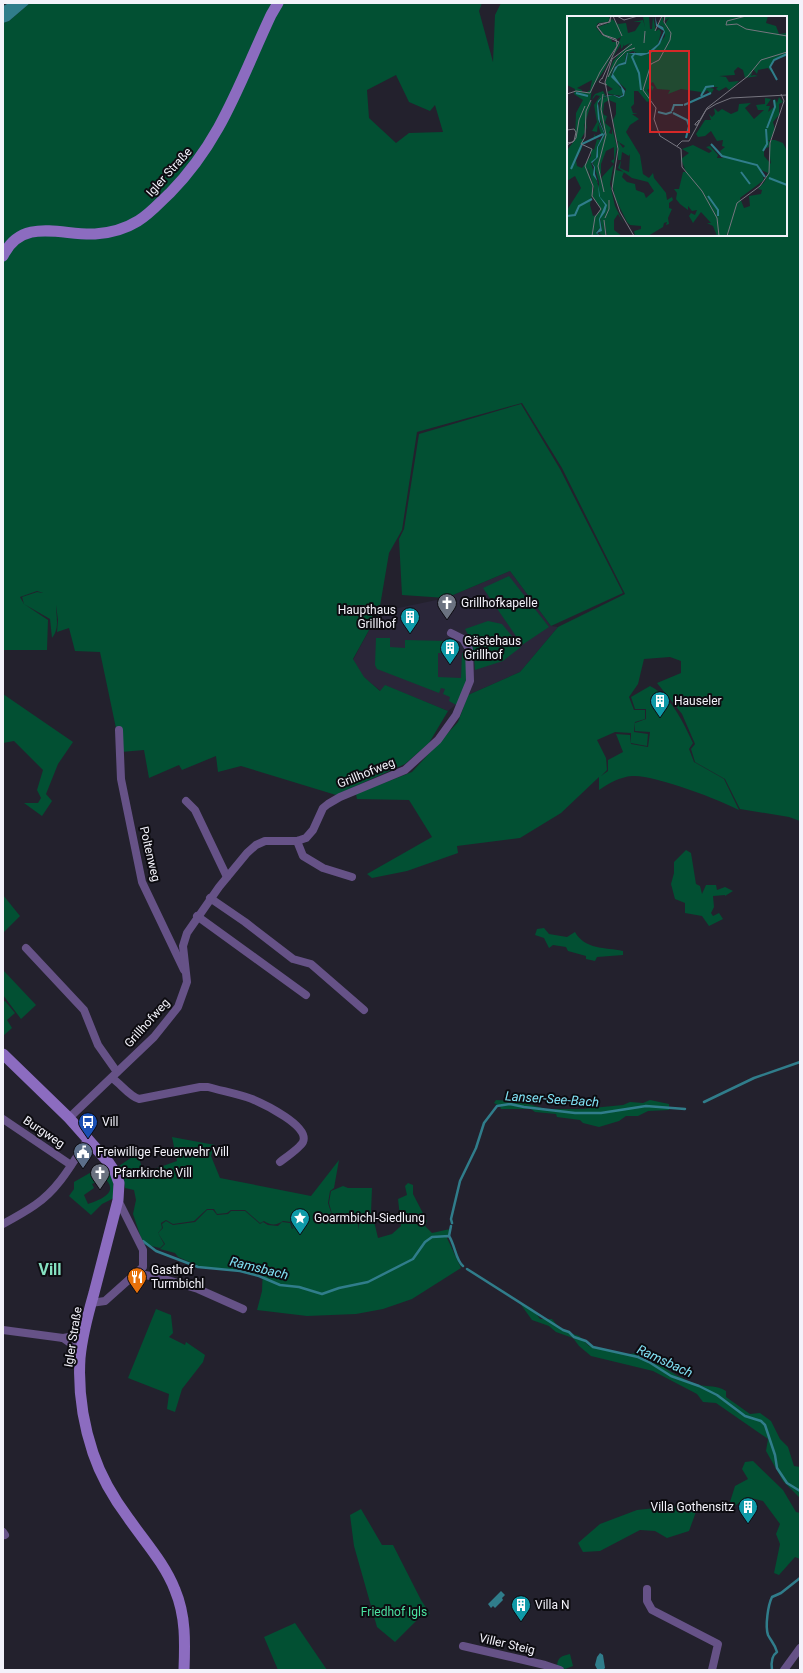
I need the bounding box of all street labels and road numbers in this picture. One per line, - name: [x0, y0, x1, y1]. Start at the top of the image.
- street label: Igler Straße: [143, 145, 195, 199]
- street label: Grillhofweg: [335, 755, 397, 791]
- street label: Poltenweg: [137, 825, 163, 883]
- street label: Grillhofweg: [121, 996, 173, 1050]
- street label: Burgweg: [21, 1113, 67, 1151]
- street label: Igler Straße: [61, 1306, 85, 1368]
- street label: Viller Steig: [478, 1631, 536, 1657]

